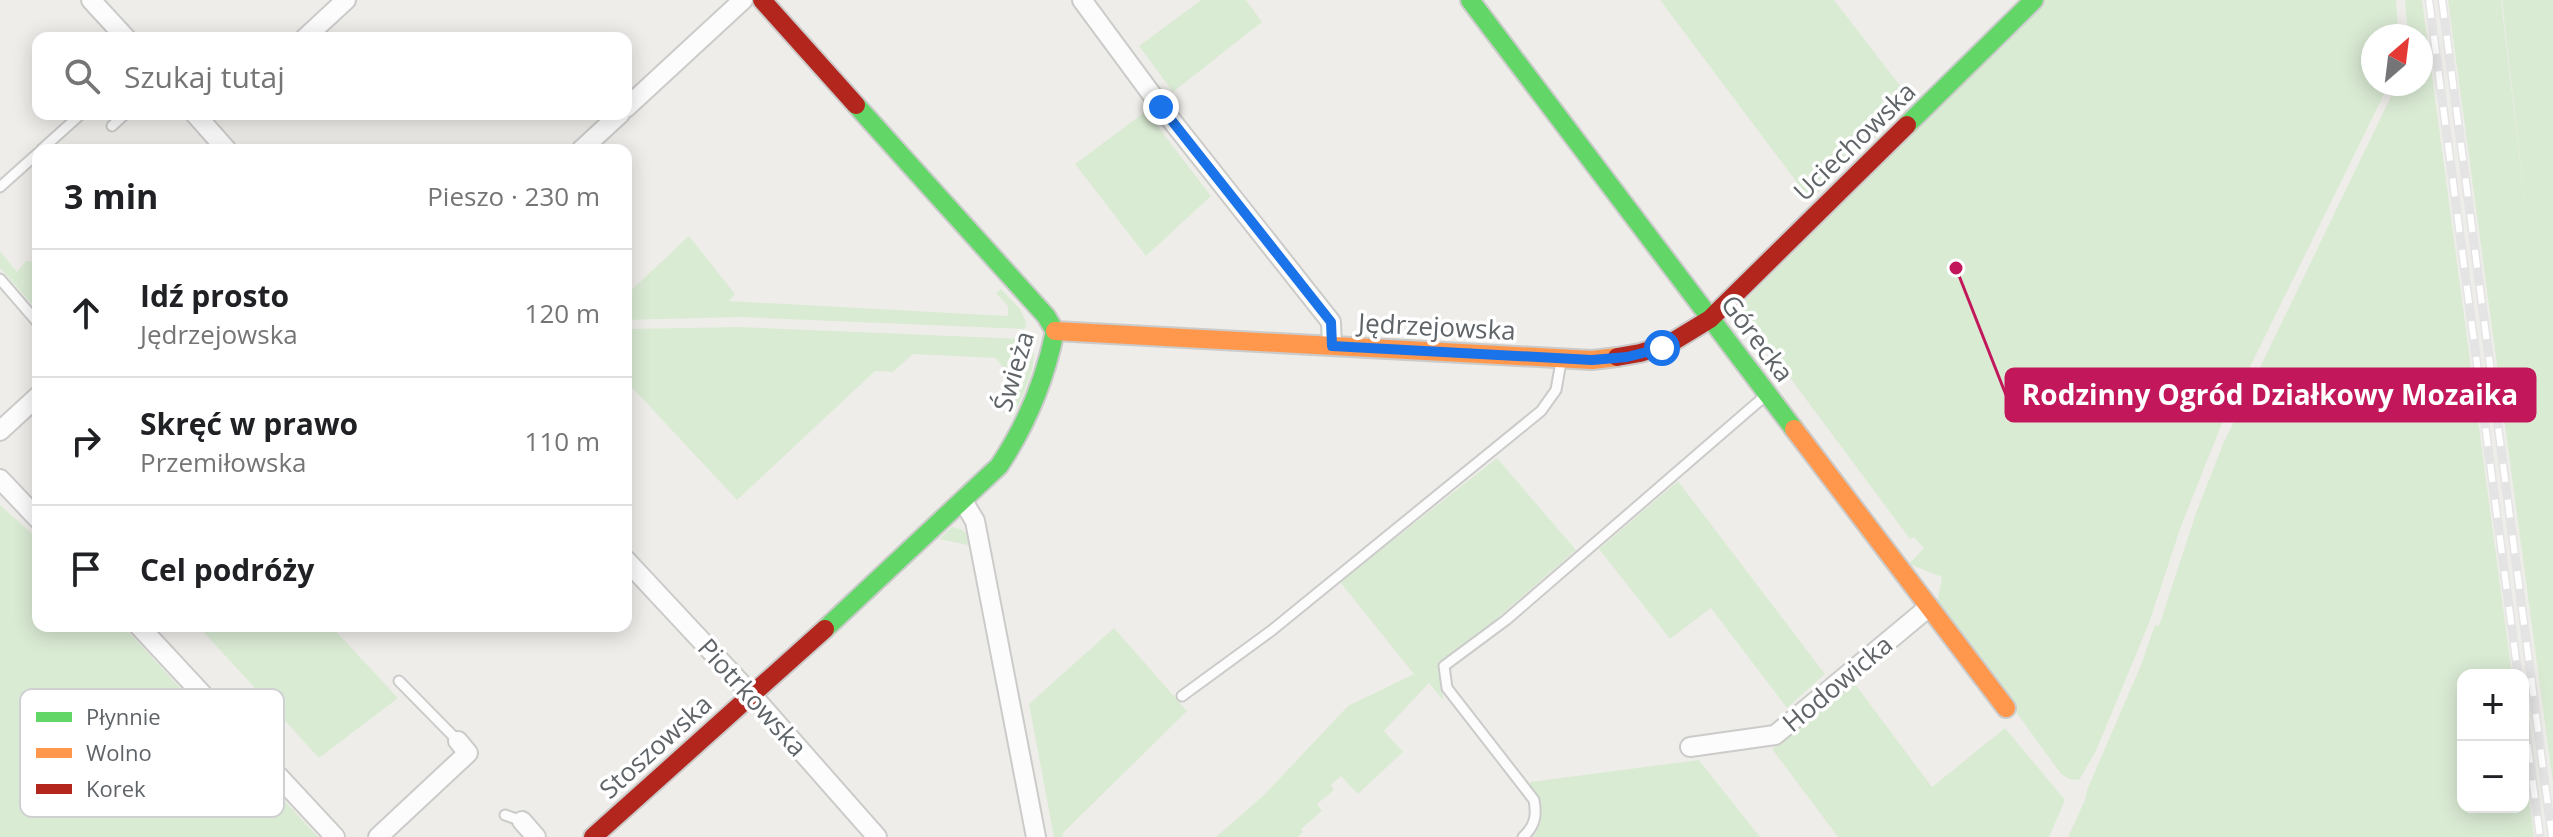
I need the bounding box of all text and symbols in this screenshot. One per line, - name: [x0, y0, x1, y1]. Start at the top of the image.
- north arrow: [2361, 24, 2433, 96]
- search box: [32, 32, 632, 120]
- icon: search: [60, 54, 104, 98]
- text: Szukaj tutaj: [124, 56, 285, 97]
- street label: Uciechowska: [1785, 73, 1923, 209]
- route end: [1143, 89, 1179, 125]
- text: 3 min: [64, 173, 158, 219]
- text: Pieszo · 230 m: [427, 178, 600, 214]
- text: Idź prosto: [140, 275, 289, 316]
- street label: Górecka: [1713, 287, 1803, 389]
- icon: ahead: [64, 291, 108, 335]
- text: 120 m: [525, 295, 600, 331]
- street label: Jędrzejowska: [1354, 304, 1517, 348]
- text: Jędrzejowska: [140, 316, 298, 352]
- street label: Świeża: [984, 326, 1042, 416]
- route start: [1644, 330, 1680, 366]
- callout: Rodzinny Ogród Działkowy Mozaika: [2006, 369, 2535, 421]
- text: Rodzinny Ogród Działkowy Mozaika: [2022, 375, 2518, 413]
- text: Skręć w prawo: [140, 403, 358, 444]
- icon: right: [64, 419, 108, 463]
- text: 110 m: [525, 423, 600, 459]
- text: Przemiłowska: [140, 444, 307, 480]
- icon: arrive: [64, 547, 108, 591]
- text: Cel podróży: [140, 549, 314, 590]
- street label: Hodowicka: [1774, 626, 1900, 740]
- street label: Piotrkowska: [690, 630, 816, 764]
- map controls: [2457, 669, 2529, 813]
- button: +: [2457, 669, 2529, 741]
- street label: Stoszowska: [591, 686, 719, 806]
- legend: [20, 689, 284, 817]
- text: Płynnie: [86, 701, 161, 731]
- text: Wolno: [86, 737, 152, 767]
- button: −: [2457, 741, 2529, 813]
- text: Korek: [86, 773, 146, 803]

